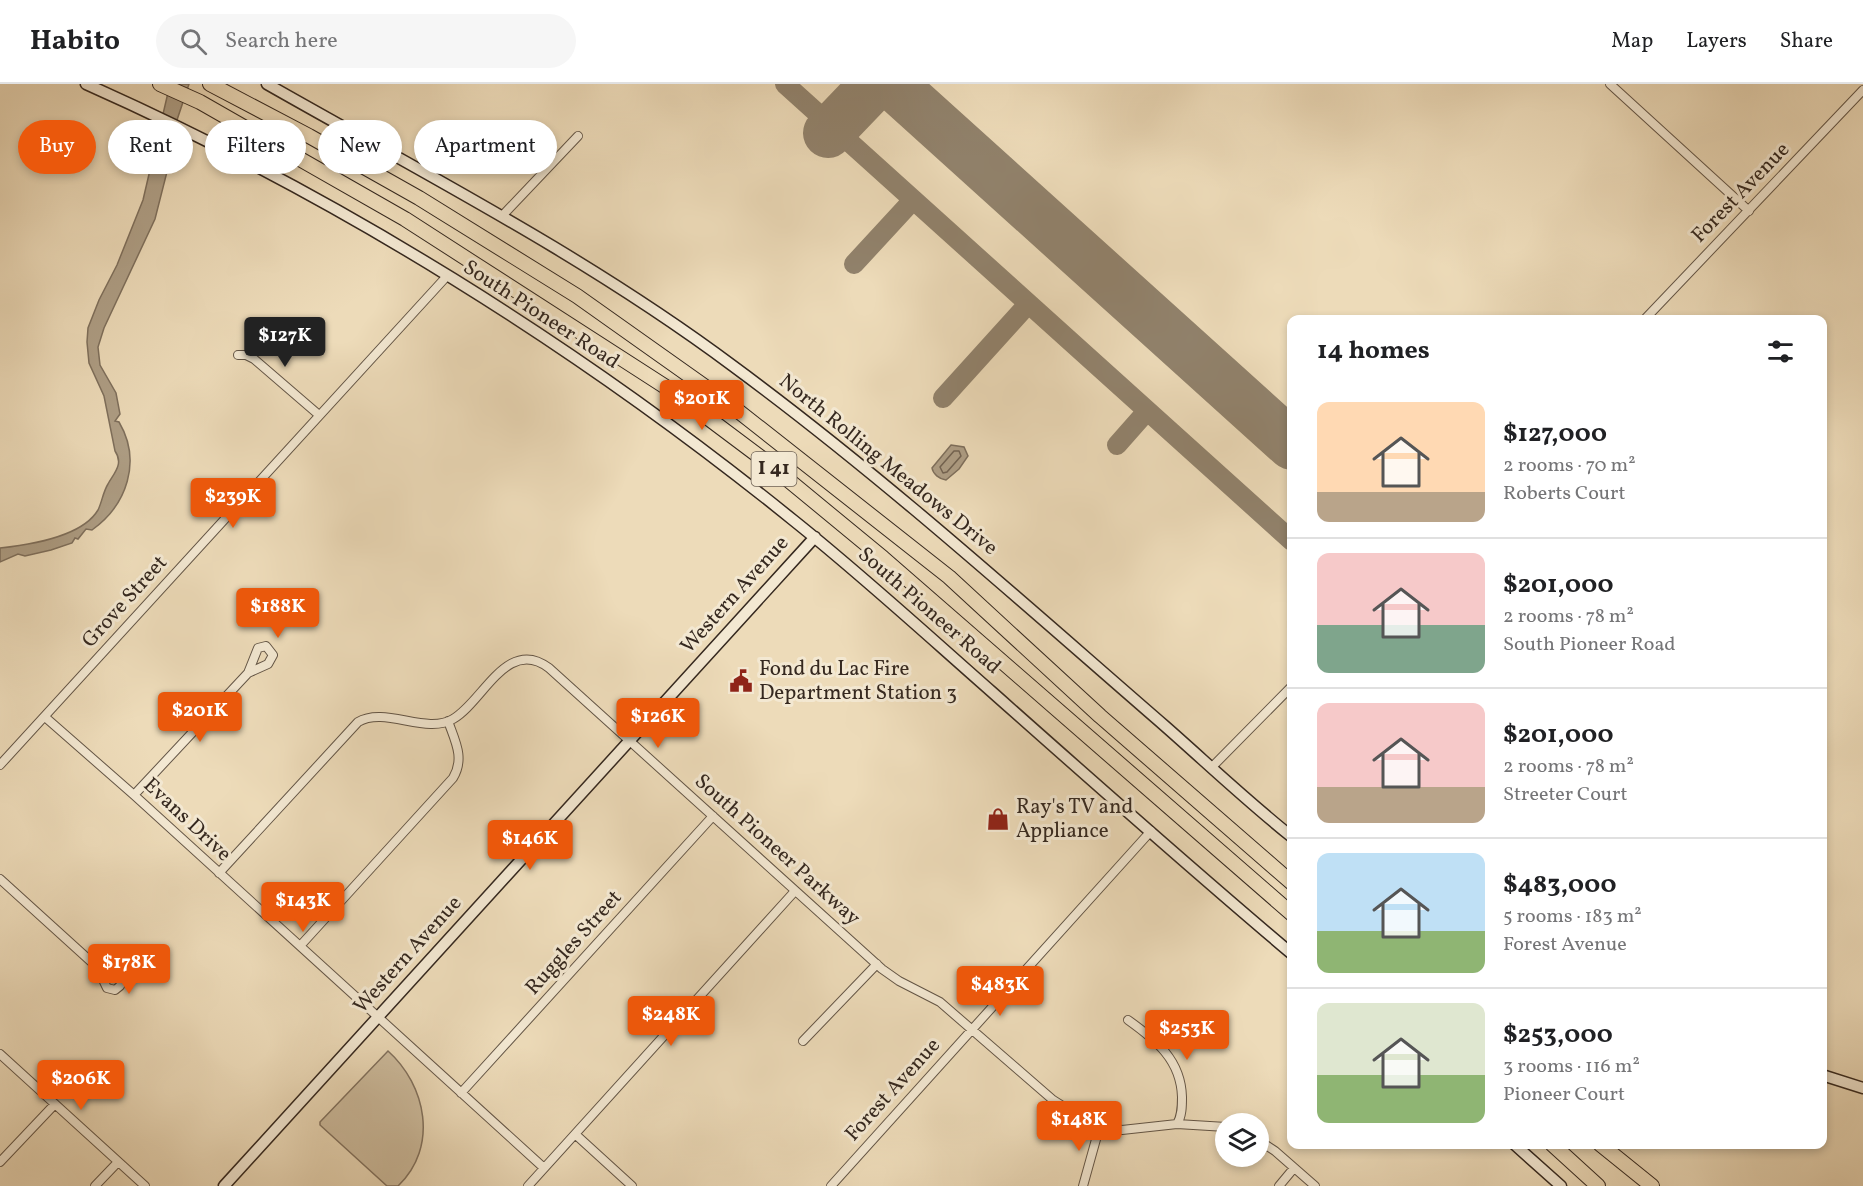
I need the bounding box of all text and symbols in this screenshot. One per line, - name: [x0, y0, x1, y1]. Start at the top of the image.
- search box: [156, 14, 576, 68]
- text: Habito: [30, 22, 120, 61]
- icon: search: [177, 25, 210, 58]
- text: Search here: [225, 26, 338, 57]
- text: Map: [1611, 27, 1653, 56]
- text: Layers: [1686, 27, 1747, 56]
- text: Share: [1780, 27, 1833, 56]
- chip: Buy: [18, 120, 96, 174]
- chip: Rent: [108, 120, 193, 174]
- chip: Filters: [205, 120, 306, 174]
- chip: New: [318, 120, 402, 174]
- chip: Apartment: [414, 120, 557, 174]
- street label: Forest Avenue: [1685, 136, 1797, 250]
- street label: South Pioneer Road: [457, 253, 625, 377]
- pin: $127K: [243, 317, 327, 368]
- text: $127K: [258, 322, 312, 350]
- text: 14 homes: [1317, 333, 1430, 369]
- icon: filters: [1764, 335, 1797, 368]
- street label: North Rolling Meadows Drive: [772, 368, 1004, 563]
- pin: $201K: [660, 380, 744, 431]
- text: $201K: [674, 385, 730, 413]
- text: $127,000: [1503, 416, 1607, 452]
- icon: home: [1365, 426, 1437, 498]
- road number: I 41: [752, 452, 796, 486]
- text: 2 rooms · 70 m²: [1503, 452, 1636, 480]
- pin: $239K: [191, 478, 275, 529]
- text: Roberts Court: [1503, 480, 1625, 508]
- text: $239K: [205, 483, 261, 511]
- street label: Western Avenue: [674, 530, 796, 660]
- street label: South Pioneer Road: [851, 541, 1007, 681]
- street label: Grove Street: [76, 549, 174, 655]
- text: $201,000: [1503, 567, 1613, 603]
- icon: home: [1365, 577, 1437, 649]
- pin: $188K: [236, 588, 320, 639]
- text: $188K: [250, 593, 306, 621]
- text: 2 rooms · 78 m²: [1503, 603, 1634, 631]
- text: South Pioneer Road: [1503, 631, 1676, 659]
- place label: Fond du Lac Fire Department Station 3: [759, 655, 957, 708]
- public building icon: Fond du Lac Fire Department Station 3: [728, 668, 754, 694]
- pin: $201K: [158, 692, 242, 743]
- text: $201K: [172, 697, 228, 725]
- pin: $126K: [616, 698, 700, 749]
- text: $126K: [630, 703, 686, 731]
- text: $201,000: [1503, 717, 1613, 753]
- icon: home: [1365, 727, 1437, 799]
- text: 2 rooms · 78 m²: [1503, 753, 1634, 781]
- street label: South Pioneer Parkway: [688, 768, 867, 933]
- street label: Evans Drive: [136, 771, 238, 869]
- text: Streeter Court: [1503, 781, 1627, 809]
- place label: Ray's TV and Appliance: [1016, 793, 1133, 846]
- shop icon: Ray's TV and Appliance: [985, 806, 1011, 832]
- pin: $146K: [488, 820, 572, 871]
- text: $146K: [502, 825, 558, 853]
- text: $483,000: [1503, 867, 1617, 903]
- icon: home: [1365, 877, 1437, 949]
- pin: $143K: [261, 882, 345, 933]
- street label: Ruggles Street: [519, 884, 629, 1002]
- text: $143K: [275, 887, 331, 915]
- street label: Western Avenue: [347, 890, 469, 1020]
- text: 5 rooms · 183 m²: [1503, 903, 1642, 931]
- text: Forest Avenue: [1503, 931, 1627, 959]
- pin: $178K: [87, 944, 171, 995]
- text: $178K: [102, 949, 156, 977]
- pin: $483K: [958, 966, 1042, 1017]
- text: $483K: [971, 971, 1029, 999]
- pin: $248K: [629, 996, 713, 1047]
- text: $248K: [642, 1001, 700, 1029]
- pin: $253K: [1145, 1010, 1229, 1061]
- text: $253K: [1159, 1015, 1215, 1043]
- text: $253,000: [1503, 1017, 1613, 1053]
- icon: home: [1365, 1027, 1437, 1099]
- street label: Forest Avenue: [839, 1032, 947, 1148]
- text: 3 rooms · 116 m²: [1503, 1053, 1640, 1081]
- pin: $206K: [39, 1060, 123, 1111]
- text: $206K: [51, 1065, 111, 1093]
- text: Pioneer Court: [1503, 1081, 1625, 1109]
- pin: $148K: [1037, 1101, 1121, 1152]
- text: $148K: [1051, 1106, 1107, 1134]
- map controls: [1215, 1113, 1269, 1167]
- button: layers: [1215, 1113, 1269, 1167]

